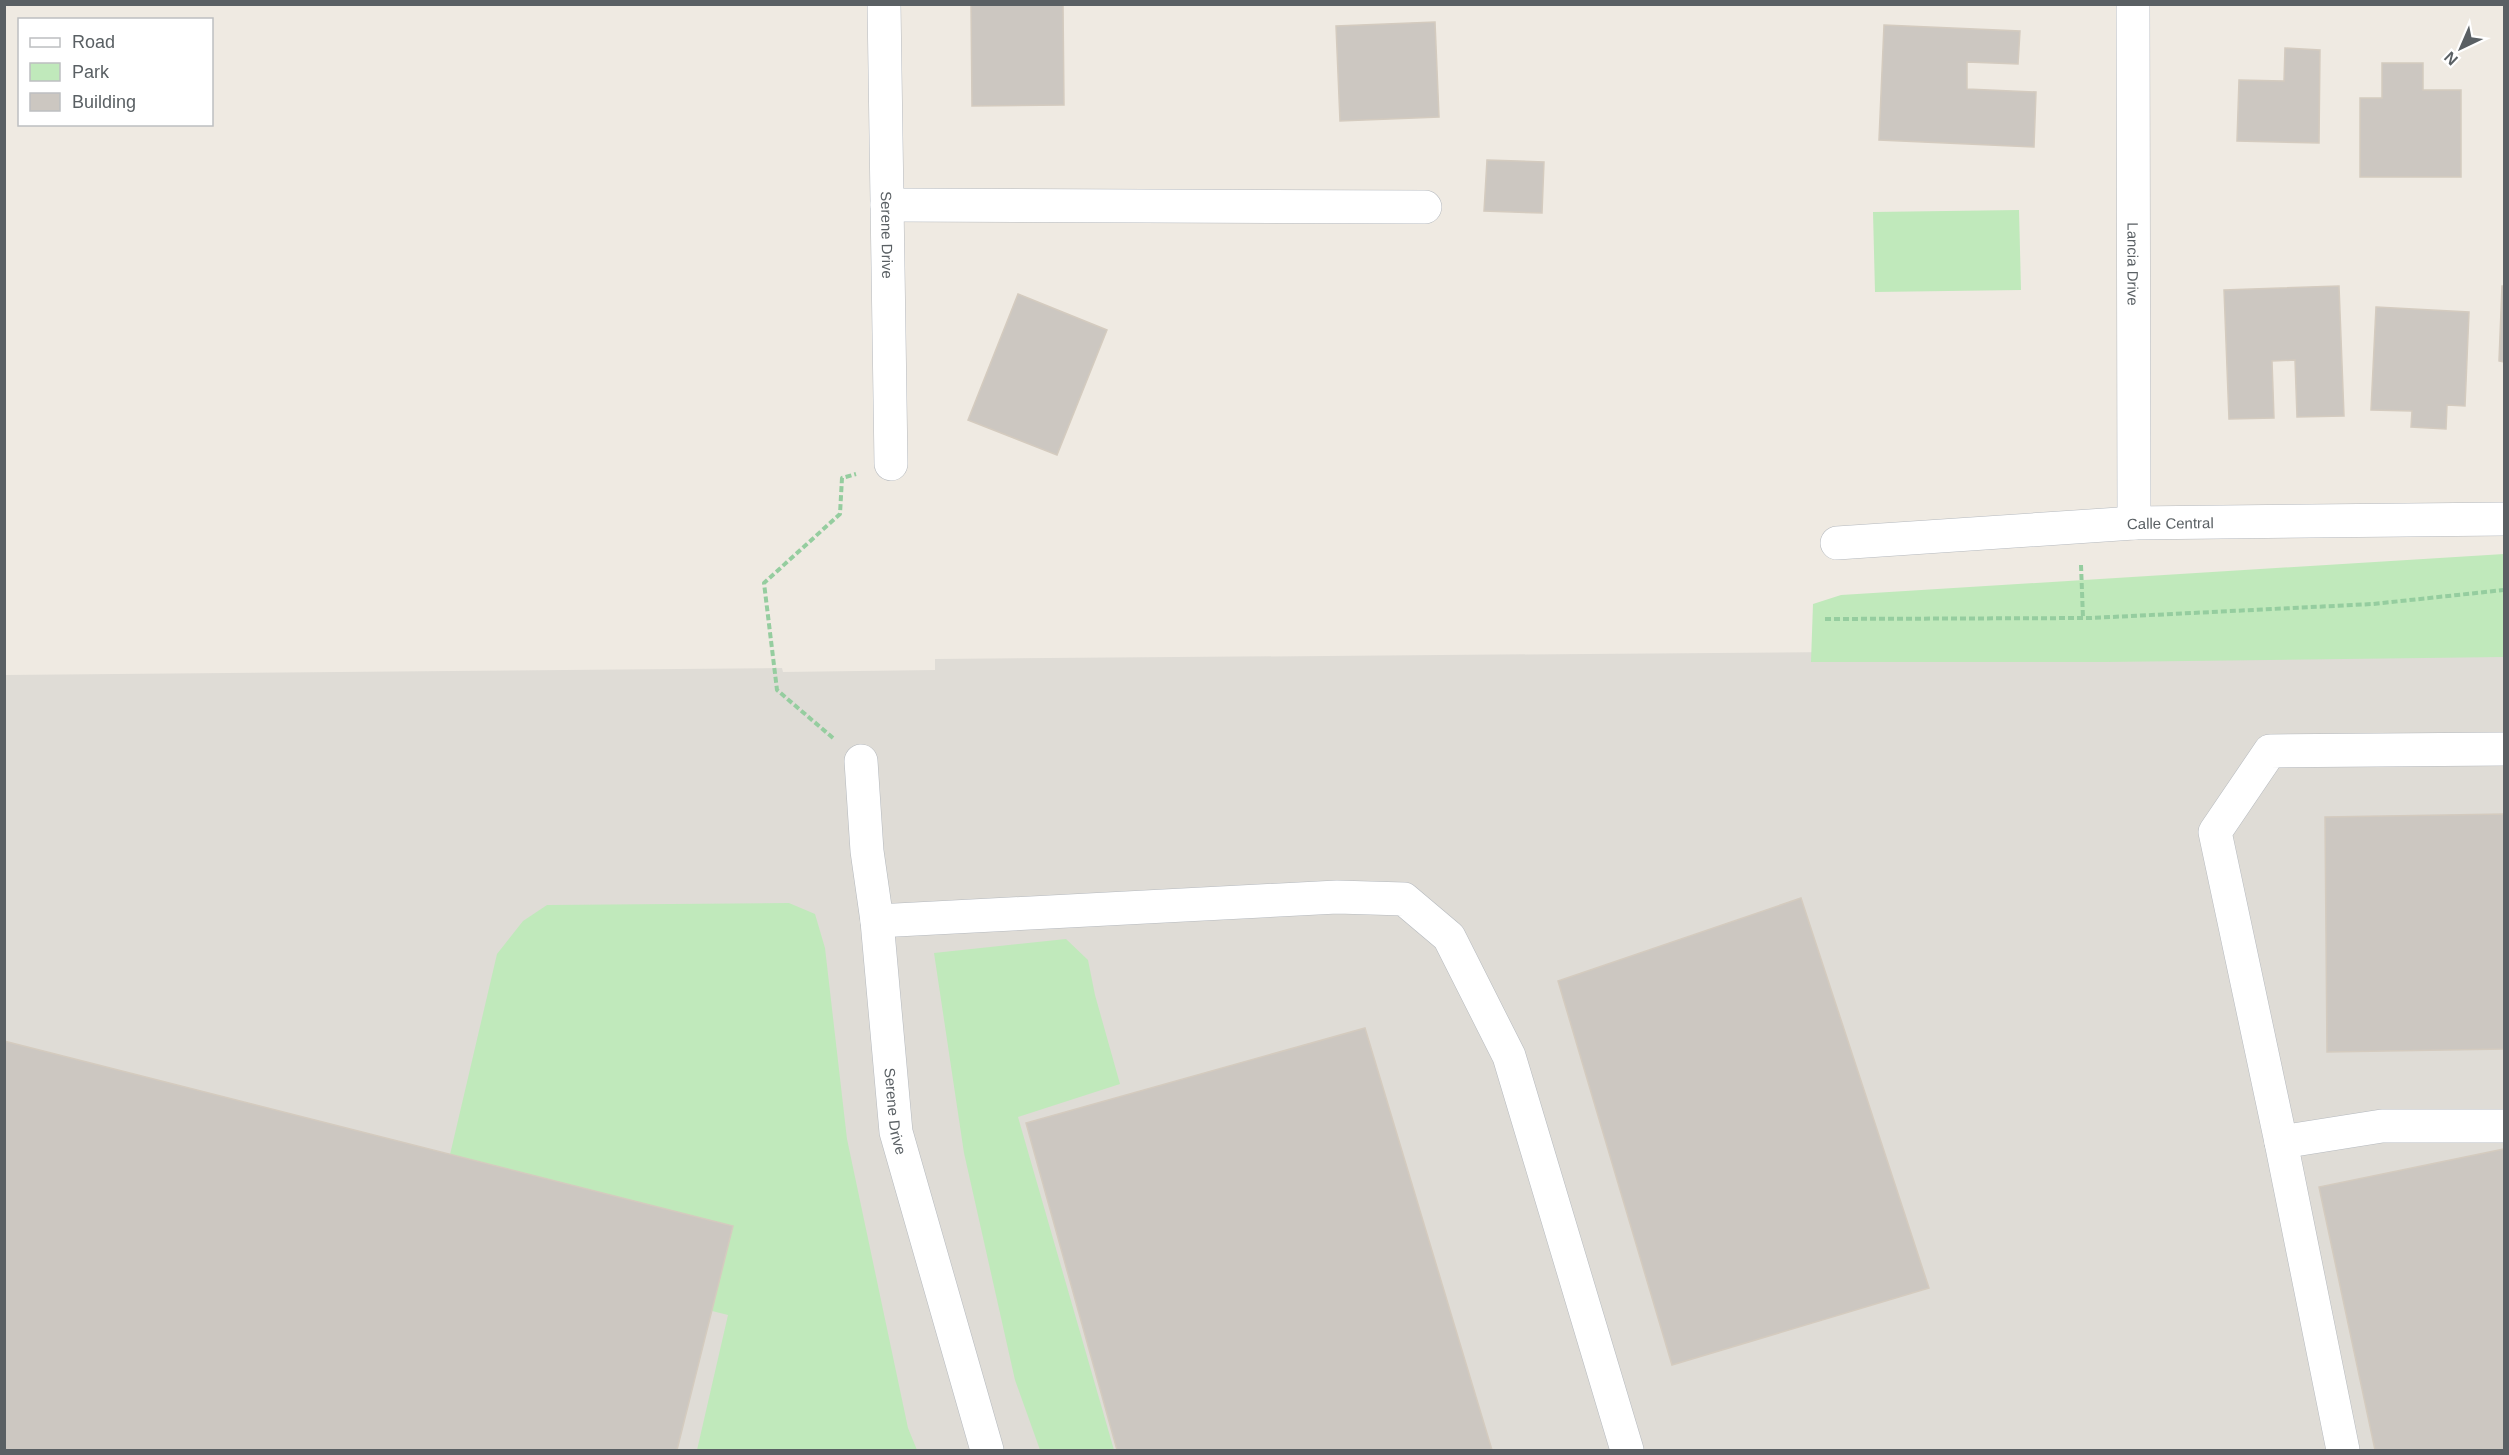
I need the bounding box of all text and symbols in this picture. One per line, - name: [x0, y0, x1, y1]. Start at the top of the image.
- legend: [18, 18, 213, 126]
- north arrow: [2431, 18, 2491, 78]
- text: Road: [72, 32, 115, 52]
- text: N: [2441, 48, 2461, 69]
- text: Park: [72, 62, 110, 82]
- text: Building: [72, 92, 136, 112]
- street label: Serene Drive: [878, 191, 897, 279]
- street label: Lancia Drive: [2125, 222, 2142, 306]
- street label: Calle Central: [2126, 514, 2214, 532]
- street label: Serene Drive: [882, 1067, 911, 1156]

